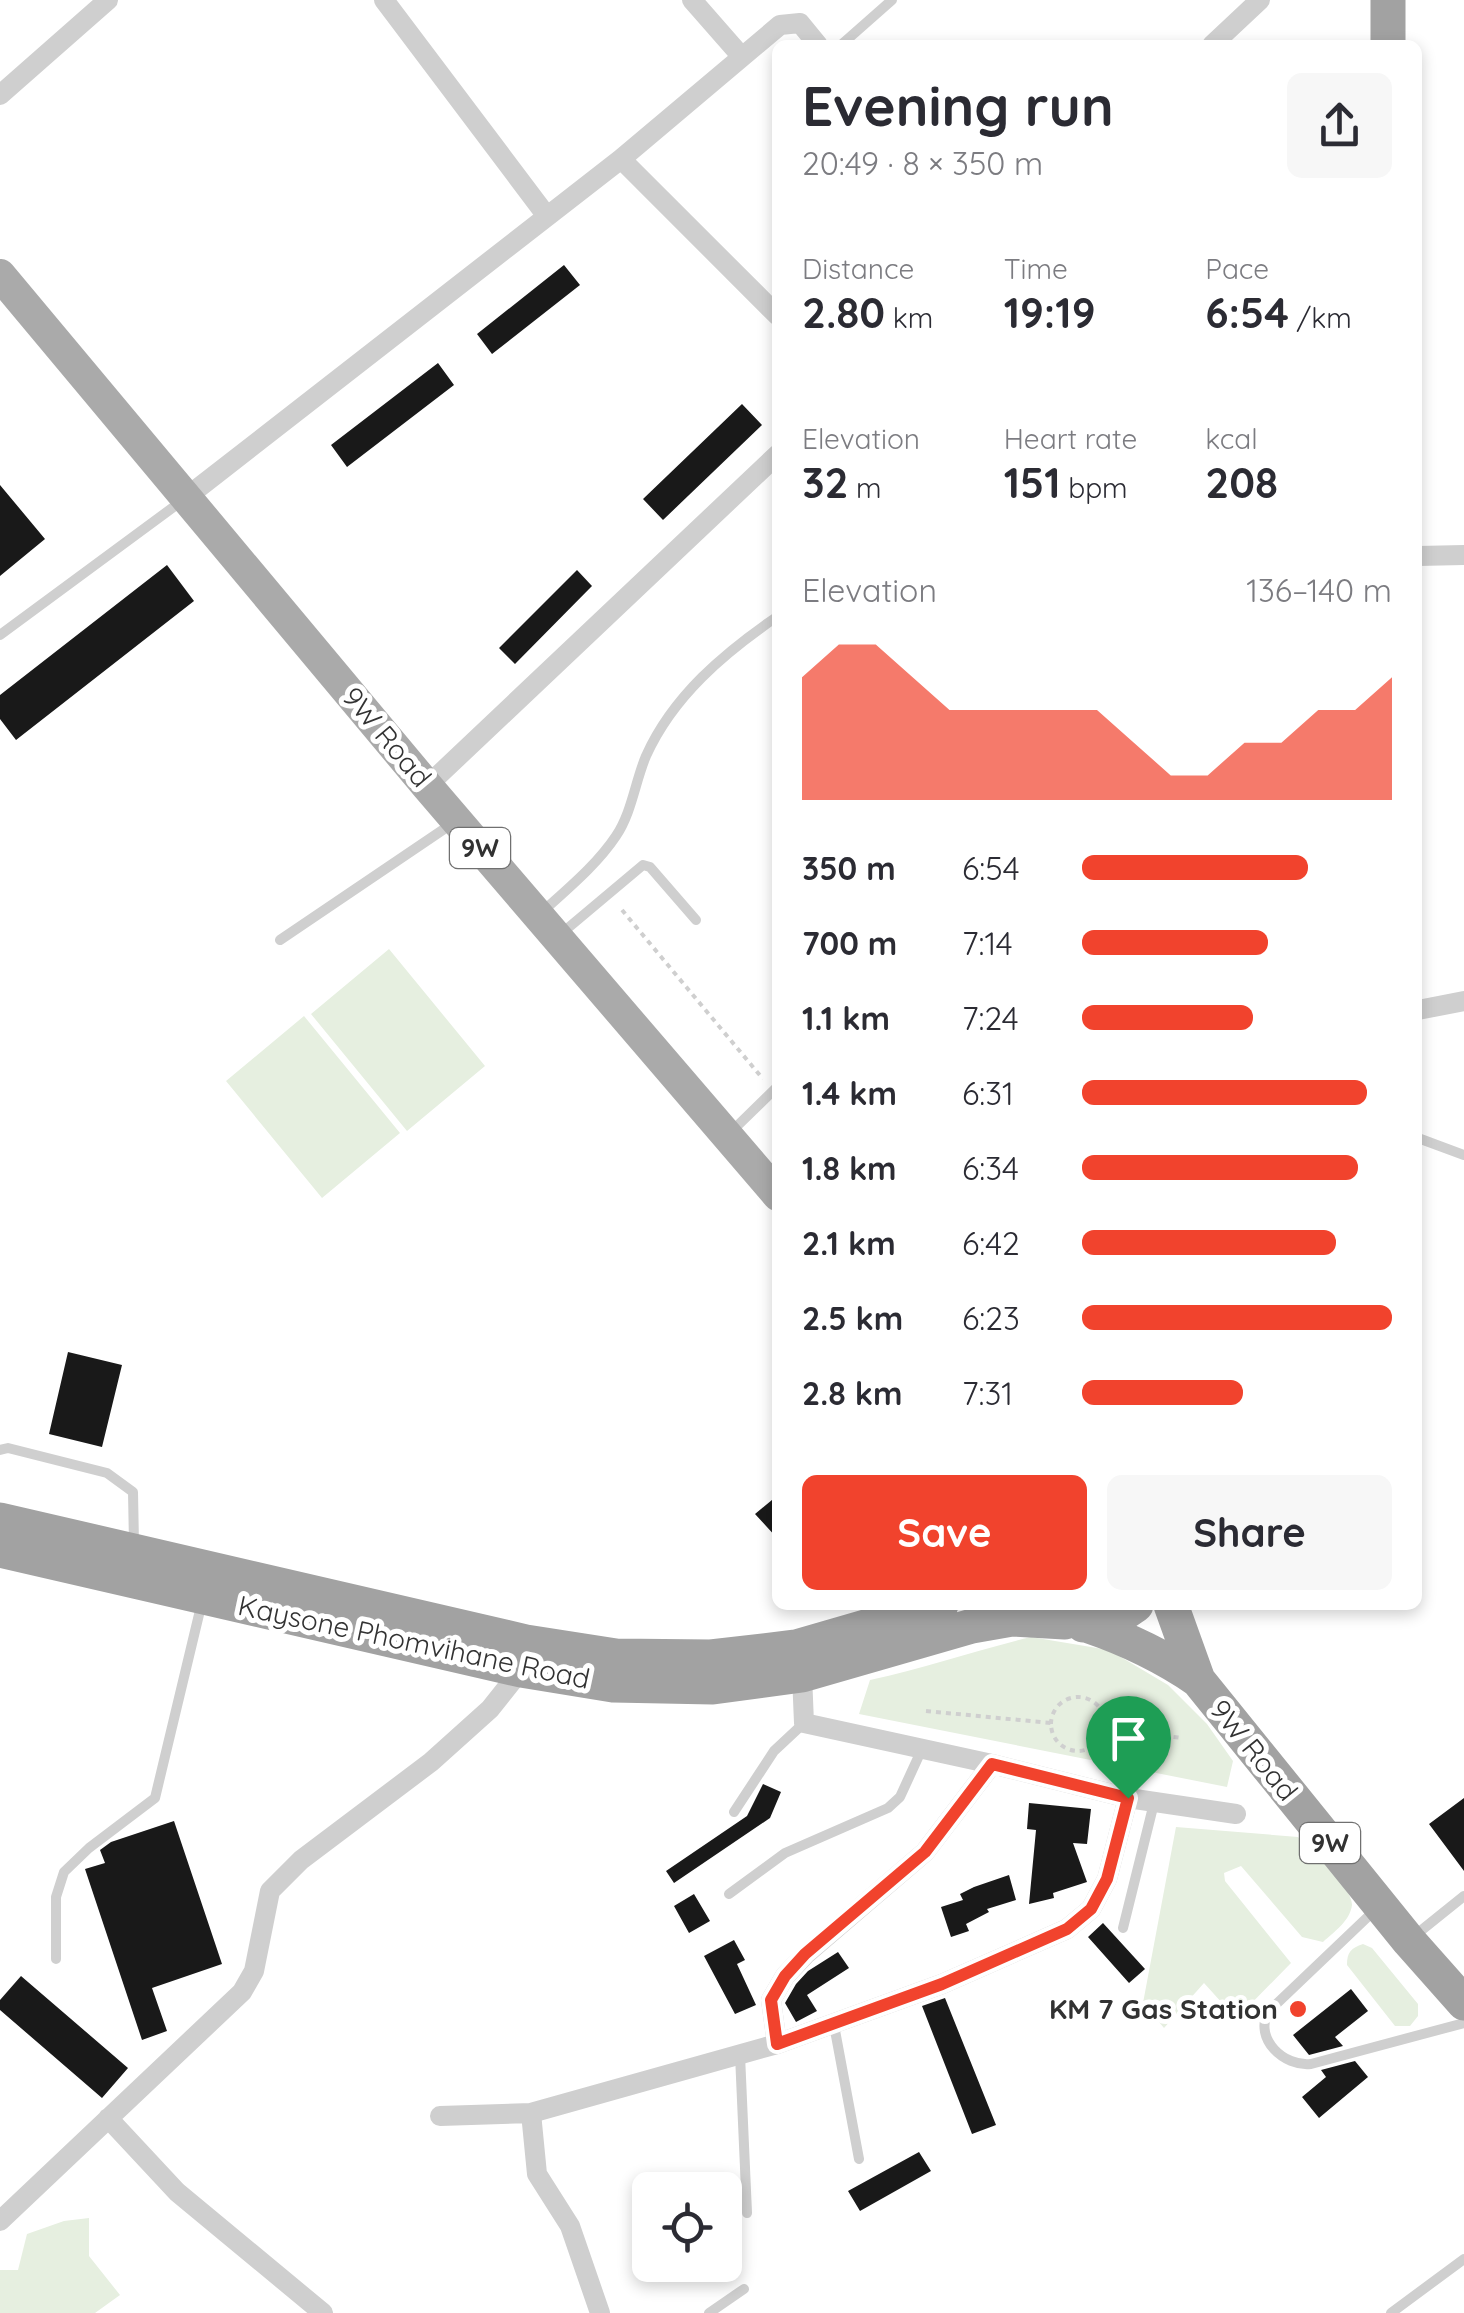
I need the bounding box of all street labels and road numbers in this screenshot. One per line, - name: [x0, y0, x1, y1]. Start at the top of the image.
- street label: 9W Road: [335, 680, 439, 794]
- road number: 9W: [450, 828, 510, 868]
- street label: Kaysone Phomvihane Road: [235, 1587, 593, 1696]
- street label: 9W Road: [1203, 1692, 1306, 1807]
- road number: 9W: [1300, 1823, 1360, 1863]

